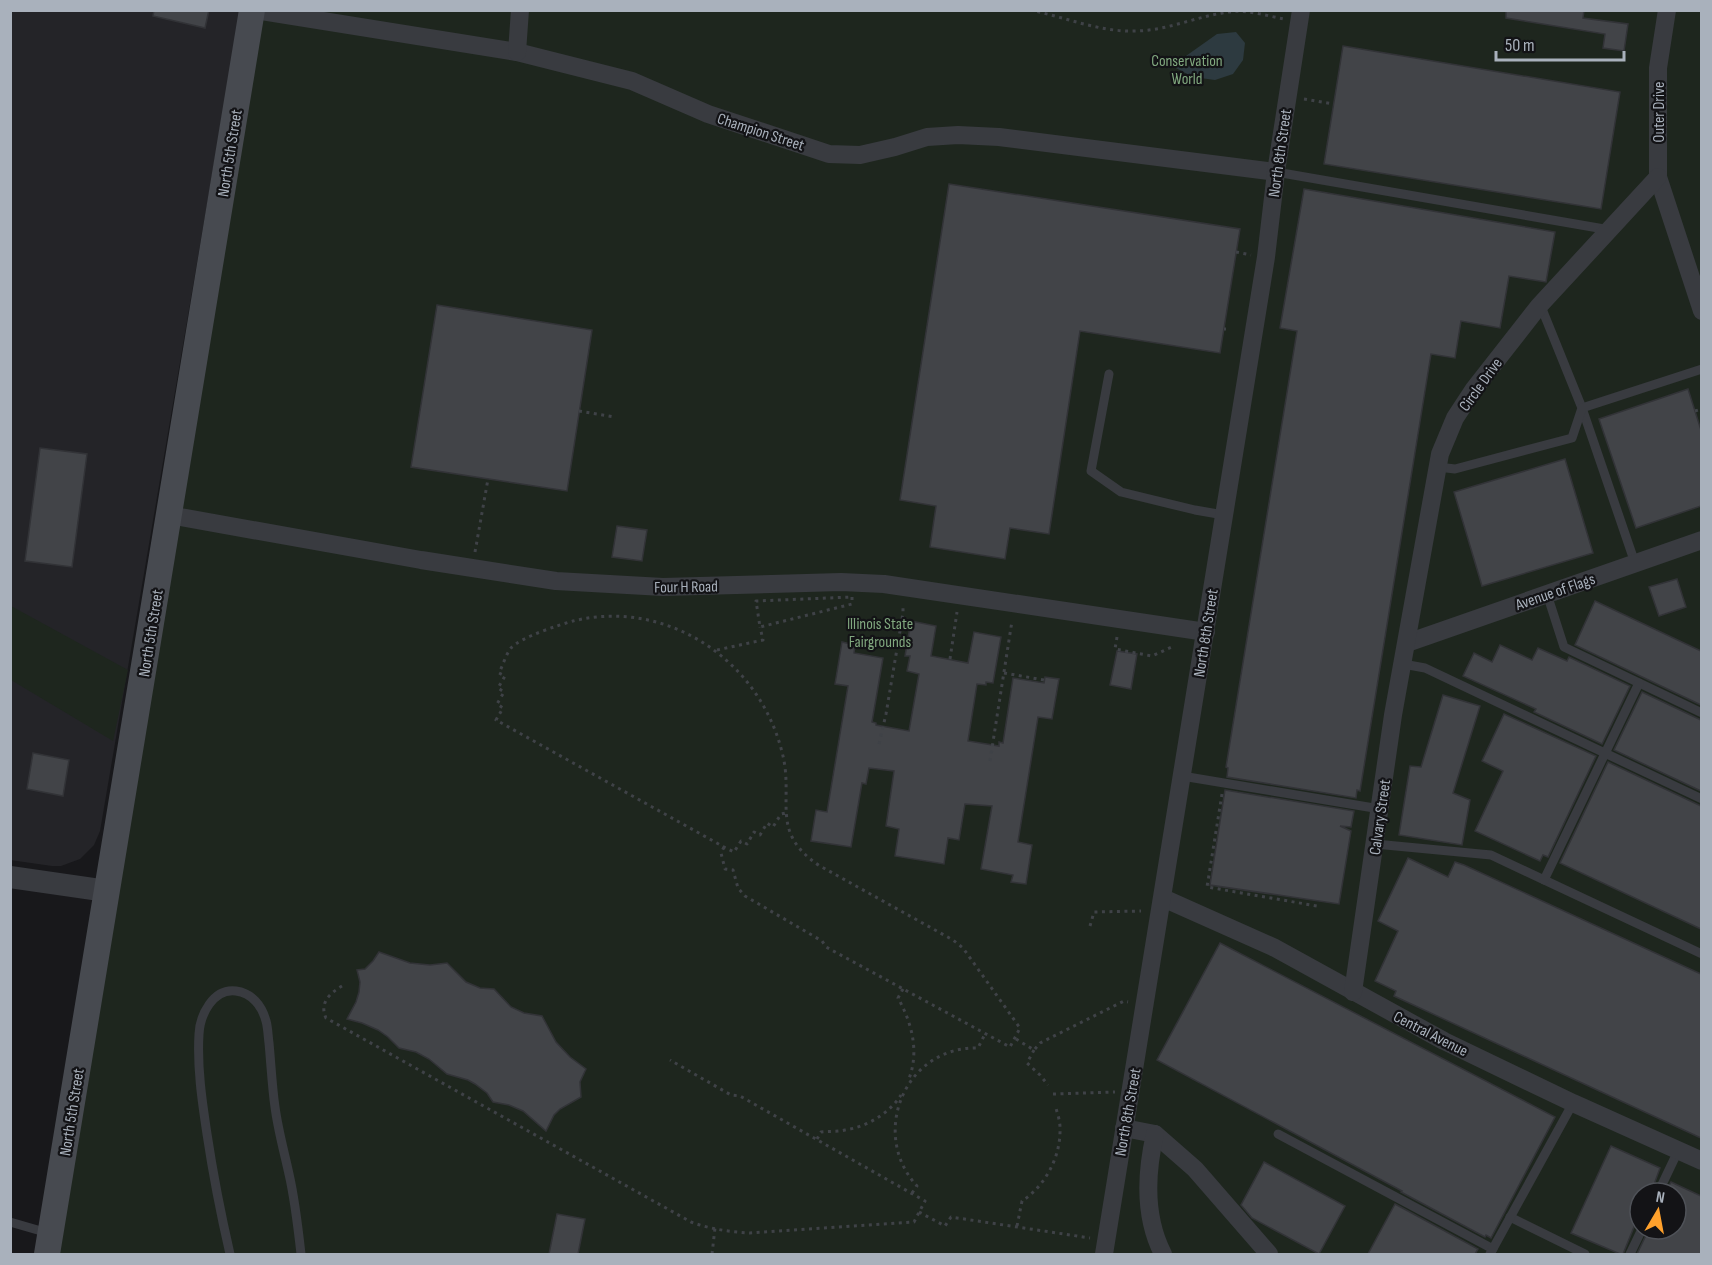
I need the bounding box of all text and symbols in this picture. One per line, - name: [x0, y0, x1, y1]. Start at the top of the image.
- scale bar: [1496, 24, 1624, 62]
- text: 50 m: [1505, 35, 1535, 56]
- park label: Conservation World: [1151, 52, 1223, 89]
- street label: Outer Drive: [1650, 82, 1669, 142]
- street label: North 5th Street: [214, 108, 247, 198]
- street label: North 8th Street: [1265, 108, 1296, 199]
- street label: Champion Street: [715, 109, 807, 155]
- street label: Circle Drive: [1455, 354, 1507, 415]
- street label: Avenue of Flags: [1512, 570, 1598, 615]
- street label: Four H Road: [654, 577, 718, 598]
- street label: North 5th Street: [135, 588, 168, 678]
- street label: North 8th Street: [1190, 588, 1223, 679]
- park label: Illinois State Fairgrounds: [847, 615, 913, 652]
- street label: Calvary Street: [1366, 778, 1395, 856]
- street label: Central Avenue: [1390, 1007, 1471, 1061]
- street label: North 5th Street: [56, 1067, 89, 1157]
- street label: North 8th Street: [1111, 1067, 1146, 1158]
- north arrow: [1628, 1181, 1688, 1241]
- text: N: [1654, 1188, 1666, 1208]

